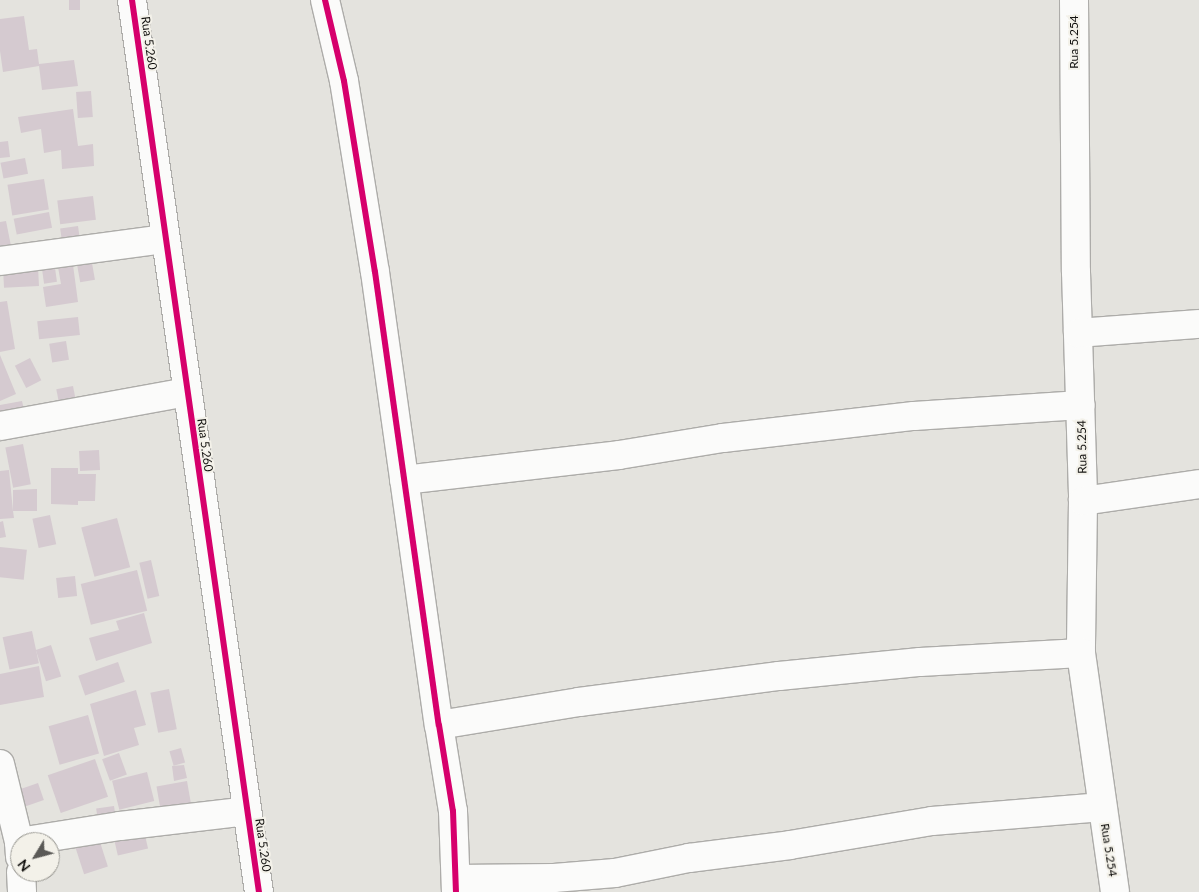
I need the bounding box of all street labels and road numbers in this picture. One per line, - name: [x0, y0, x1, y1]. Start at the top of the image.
- street label: Rua 5.260: [138, 15, 160, 71]
- street label: Rua 5.254: [1067, 15, 1081, 69]
- street label: Rua 5.260: [194, 417, 216, 473]
- street label: Rua 5.254: [1074, 420, 1090, 474]
- street label: Rua 5.260: [252, 817, 274, 873]
- street label: Rua 5.254: [1098, 822, 1120, 878]

